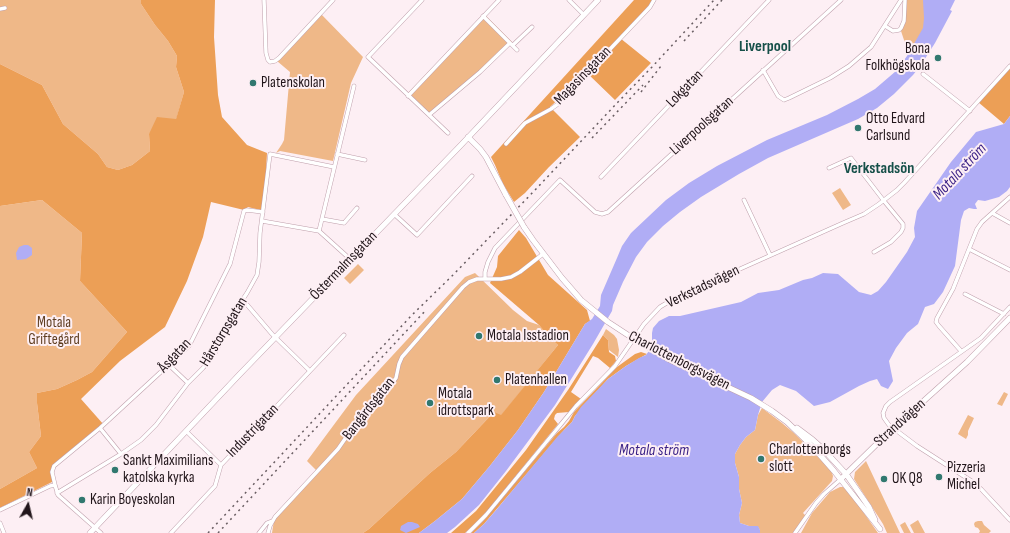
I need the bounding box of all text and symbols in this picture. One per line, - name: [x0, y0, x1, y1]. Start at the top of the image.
- district label: Liverpool: [739, 37, 791, 57]
- place label: Bona Folkhögskola: [866, 40, 930, 75]
- street label: Magasinsgatan: [551, 43, 615, 109]
- marker: Bona Folkhögskola: [933, 53, 943, 63]
- street label: Lokgatan: [663, 66, 707, 112]
- place label: Platenskolan: [261, 74, 325, 92]
- marker: Platenskolan: [248, 78, 258, 88]
- street label: Liverpoolsgatan: [666, 93, 738, 159]
- place label: Otto Edvard Carlsund: [866, 110, 925, 145]
- marker: Otto Edvard Carlsund: [853, 123, 863, 133]
- water label: Motala ström: [929, 140, 991, 204]
- district label: Verkstadsön: [844, 159, 914, 179]
- street label: Östermalmsgatan: [307, 228, 381, 304]
- street label: Verkstadsvägen: [663, 262, 743, 312]
- street label: Hårstorpsgatan: [196, 294, 252, 370]
- park label: Motala Griftegård: [28, 314, 80, 349]
- place label: Motala Isstadion: [487, 327, 569, 345]
- street label: Charlottenborgsvägen: [625, 328, 733, 394]
- marker: Motala Isstadion: [474, 331, 484, 341]
- street label: Åsgatan: [155, 335, 195, 377]
- place label: Platenhallen: [505, 371, 567, 389]
- street label: Bangårdsgatan: [339, 374, 399, 444]
- marker: Platenhallen: [492, 375, 502, 385]
- place label: Motala idrottspark: [438, 385, 494, 420]
- street label: Strandvägen: [870, 395, 930, 451]
- marker: Motala idrottspark: [425, 398, 435, 408]
- street label: Industrigatan: [223, 401, 283, 461]
- water label: Motala ström: [619, 441, 689, 461]
- place label: Charlottenborgs slott: [769, 441, 851, 476]
- place label: Sankt Maximilians katolska kyrka: [123, 452, 213, 487]
- marker: Charlottenborgs slott: [756, 454, 766, 464]
- place label: Pizzeria Michel: [947, 459, 986, 494]
- marker: Sankt Maximilians katolska kyrka: [110, 465, 120, 475]
- place label: OK Q8: [892, 470, 923, 488]
- marker: Pizzeria Michel: [934, 472, 944, 482]
- marker: OK Q8: [879, 474, 889, 484]
- north arrow: [8, 485, 48, 525]
- text: N: [26, 486, 34, 499]
- place label: Karin Boyeskolan: [90, 491, 175, 509]
- marker: Karin Boyeskolan: [77, 495, 87, 505]

